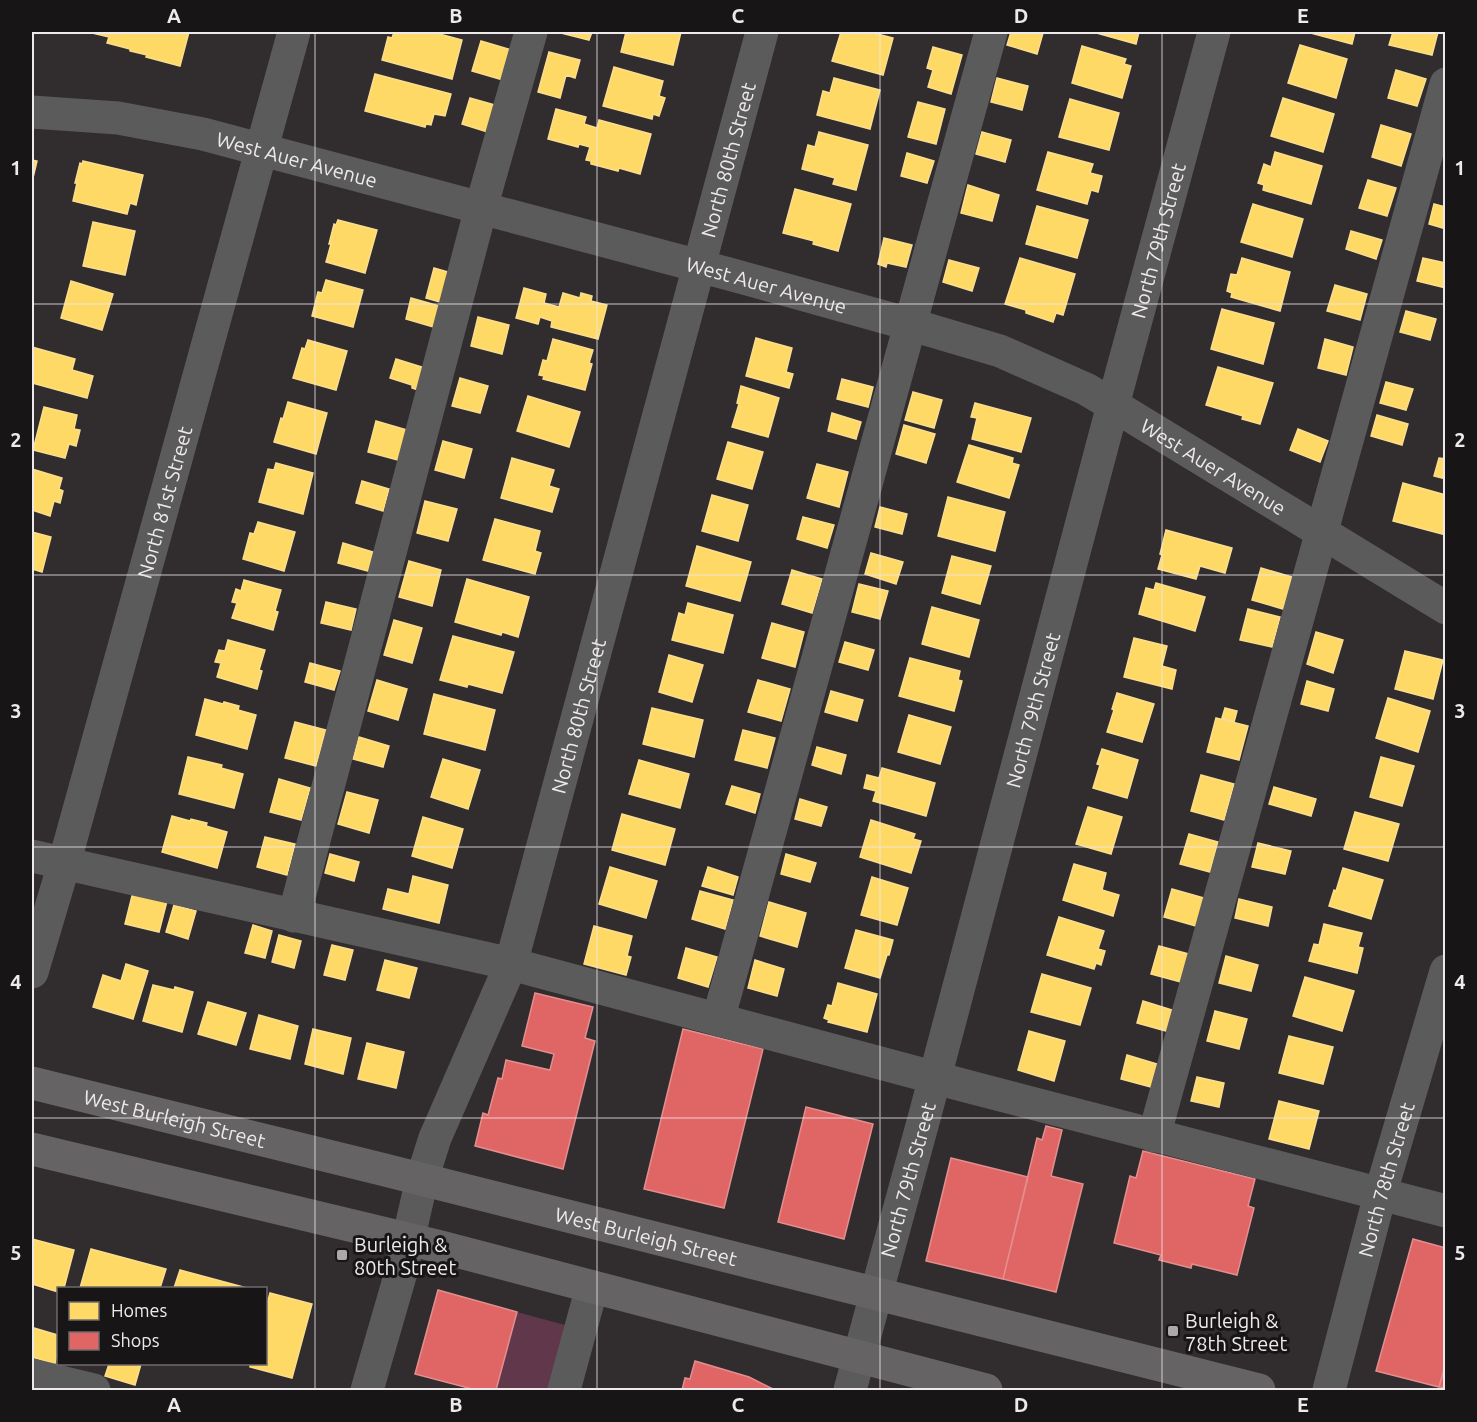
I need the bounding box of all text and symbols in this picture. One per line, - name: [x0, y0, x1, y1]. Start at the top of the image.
- text: A: [167, 4, 181, 27]
- text: B: [449, 4, 463, 27]
- text: C: [732, 4, 745, 27]
- text: D: [1014, 4, 1028, 27]
- text: E: [1297, 4, 1309, 27]
- street label: North 80th Street: [696, 79, 760, 240]
- street label: West Auer Avenue: [214, 127, 380, 191]
- text: 1: [10, 156, 22, 179]
- text: 1: [1454, 156, 1466, 179]
- street label: North 79th Street: [1126, 160, 1190, 321]
- street label: West Auer Avenue: [684, 252, 849, 318]
- street label: West Auer Avenue: [1137, 413, 1290, 519]
- street label: North 81st Street: [132, 423, 196, 581]
- text: 2: [10, 428, 22, 451]
- text: 2: [1454, 428, 1466, 451]
- street label: North 79th Street: [1001, 630, 1064, 790]
- street label: North 80th Street: [546, 636, 610, 796]
- text: 3: [10, 699, 22, 722]
- text: 3: [1454, 699, 1466, 722]
- text: 4: [10, 970, 22, 993]
- text: 4: [1454, 970, 1466, 993]
- street label: West Burleigh Street: [81, 1085, 268, 1152]
- street label: North 79th Street: [875, 1099, 939, 1260]
- street label: North 78th Street: [1353, 1099, 1418, 1259]
- street label: West Burleigh Street: [553, 1202, 740, 1270]
- place label: Burleigh & 80th Street: [354, 1233, 456, 1279]
- text: 5: [10, 1241, 22, 1264]
- text: 5: [1454, 1241, 1466, 1264]
- marker: Burleigh & 80th Street: [335, 1248, 349, 1262]
- legend: [57, 1287, 267, 1365]
- text: Homes: [111, 1300, 168, 1320]
- place label: Burleigh & 78th Street: [1185, 1309, 1287, 1355]
- marker: Burleigh & 78th Street: [1166, 1324, 1180, 1338]
- text: Shops: [111, 1330, 160, 1350]
- text: A: [167, 1393, 181, 1416]
- text: B: [449, 1393, 463, 1416]
- text: C: [732, 1393, 745, 1416]
- text: D: [1014, 1393, 1028, 1416]
- text: E: [1297, 1393, 1309, 1416]

